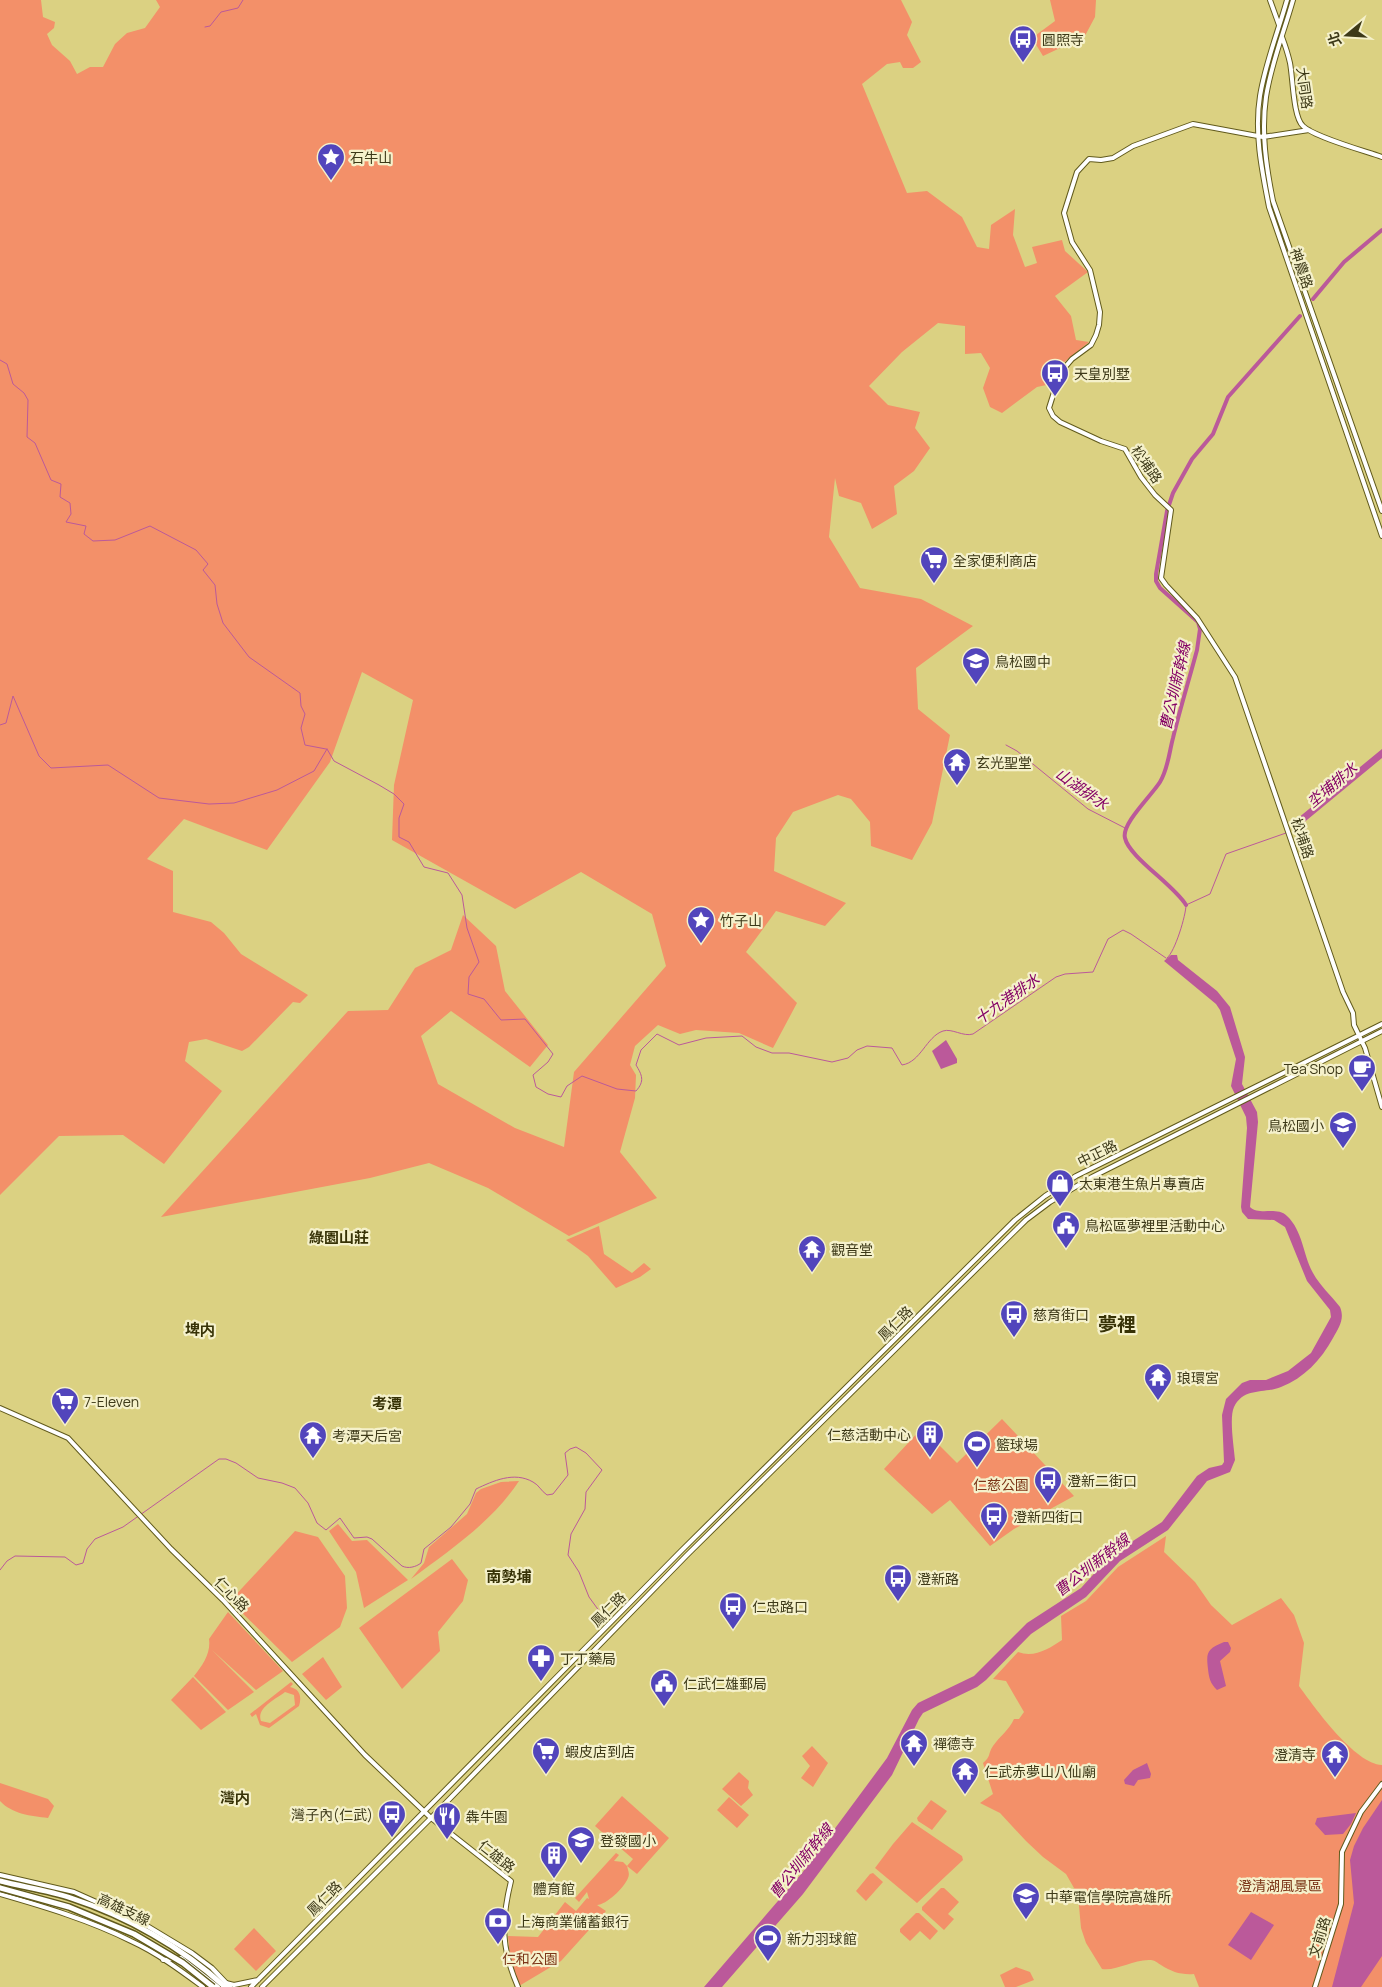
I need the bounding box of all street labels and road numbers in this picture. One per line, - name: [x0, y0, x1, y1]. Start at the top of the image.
- street label: 大同路: [1293, 66, 1317, 110]
- street label: 神農路: [1286, 245, 1318, 291]
- street label: 松埔路: [1127, 441, 1167, 487]
- street label: 松埔路: [1287, 815, 1319, 861]
- street label: 中正路: [1074, 1135, 1120, 1171]
- street label: 鳳仁路: [873, 1301, 917, 1345]
- street label: 仁心路: [211, 1572, 253, 1616]
- street label: 鳳仁路: [586, 1587, 630, 1631]
- street label: 仁雄路: [475, 1835, 519, 1877]
- street label: 鳳仁路: [302, 1876, 346, 1920]
- street label: 高雄支線: [95, 1889, 153, 1929]
- street label: 文前路: [1304, 1914, 1334, 1960]

